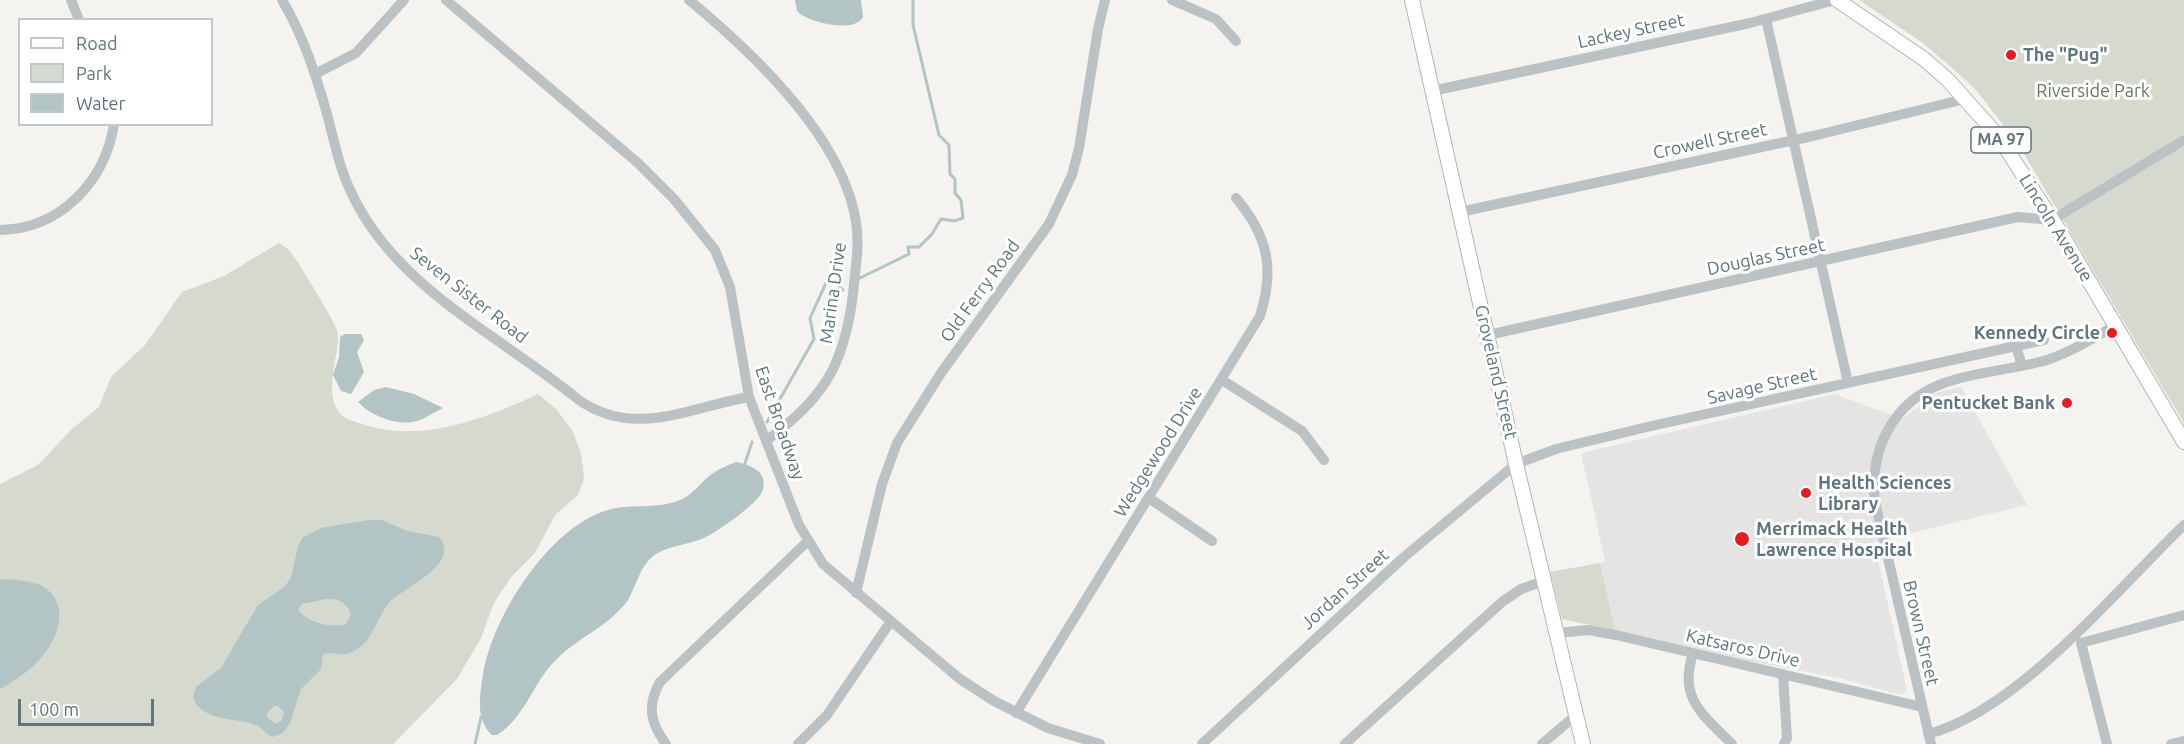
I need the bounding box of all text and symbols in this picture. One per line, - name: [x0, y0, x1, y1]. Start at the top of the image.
- street label: Lackey Street: [1576, 9, 1686, 53]
- legend: [18, 18, 213, 126]
- text: Road: [76, 33, 118, 53]
- place label: The "Pug": [2023, 44, 2108, 66]
- marker: The "Pug": [2004, 48, 2018, 62]
- text: Park: [76, 63, 112, 83]
- park label: Riverside Park: [2036, 80, 2150, 102]
- text: Water: [76, 93, 125, 113]
- street label: Crowell Street: [1651, 118, 1769, 164]
- road number: MA 97: [1971, 127, 2031, 153]
- street label: Lincoln Avenue: [2014, 170, 2098, 286]
- street label: Douglas Street: [1705, 234, 1827, 280]
- street label: Old Ferry Road: [936, 236, 1024, 346]
- street label: Marina Drive: [815, 241, 851, 345]
- street label: Seven Sister Road: [406, 242, 532, 348]
- street label: Groveland Street: [1470, 303, 1522, 441]
- place label: Kennedy Circle: [1974, 322, 2100, 344]
- marker: Kennedy Circle: [2105, 326, 2119, 340]
- street label: East Broadway: [750, 363, 810, 483]
- street label: Savage Street: [1705, 363, 1819, 409]
- street label: Wedgewood Drive: [1109, 383, 1207, 521]
- place label: Pentucket Bank: [1922, 392, 2055, 414]
- marker: Pentucket Bank: [2060, 396, 2074, 410]
- place label: Health Sciences Library: [1818, 472, 1952, 514]
- marker: Health Sciences Library: [1799, 486, 1813, 500]
- place label: Merrimack Health Lawrence Hospital: [1756, 518, 1912, 560]
- marker: Merrimack Health Lawrence Hospital: [1733, 530, 1751, 548]
- street label: Jordan Street: [1297, 544, 1393, 634]
- street label: Brown Street: [1898, 578, 1944, 688]
- street label: Katsaros Drive: [1684, 624, 1802, 672]
- scale bar: [21, 687, 158, 725]
- text: 100 m: [29, 699, 79, 719]

